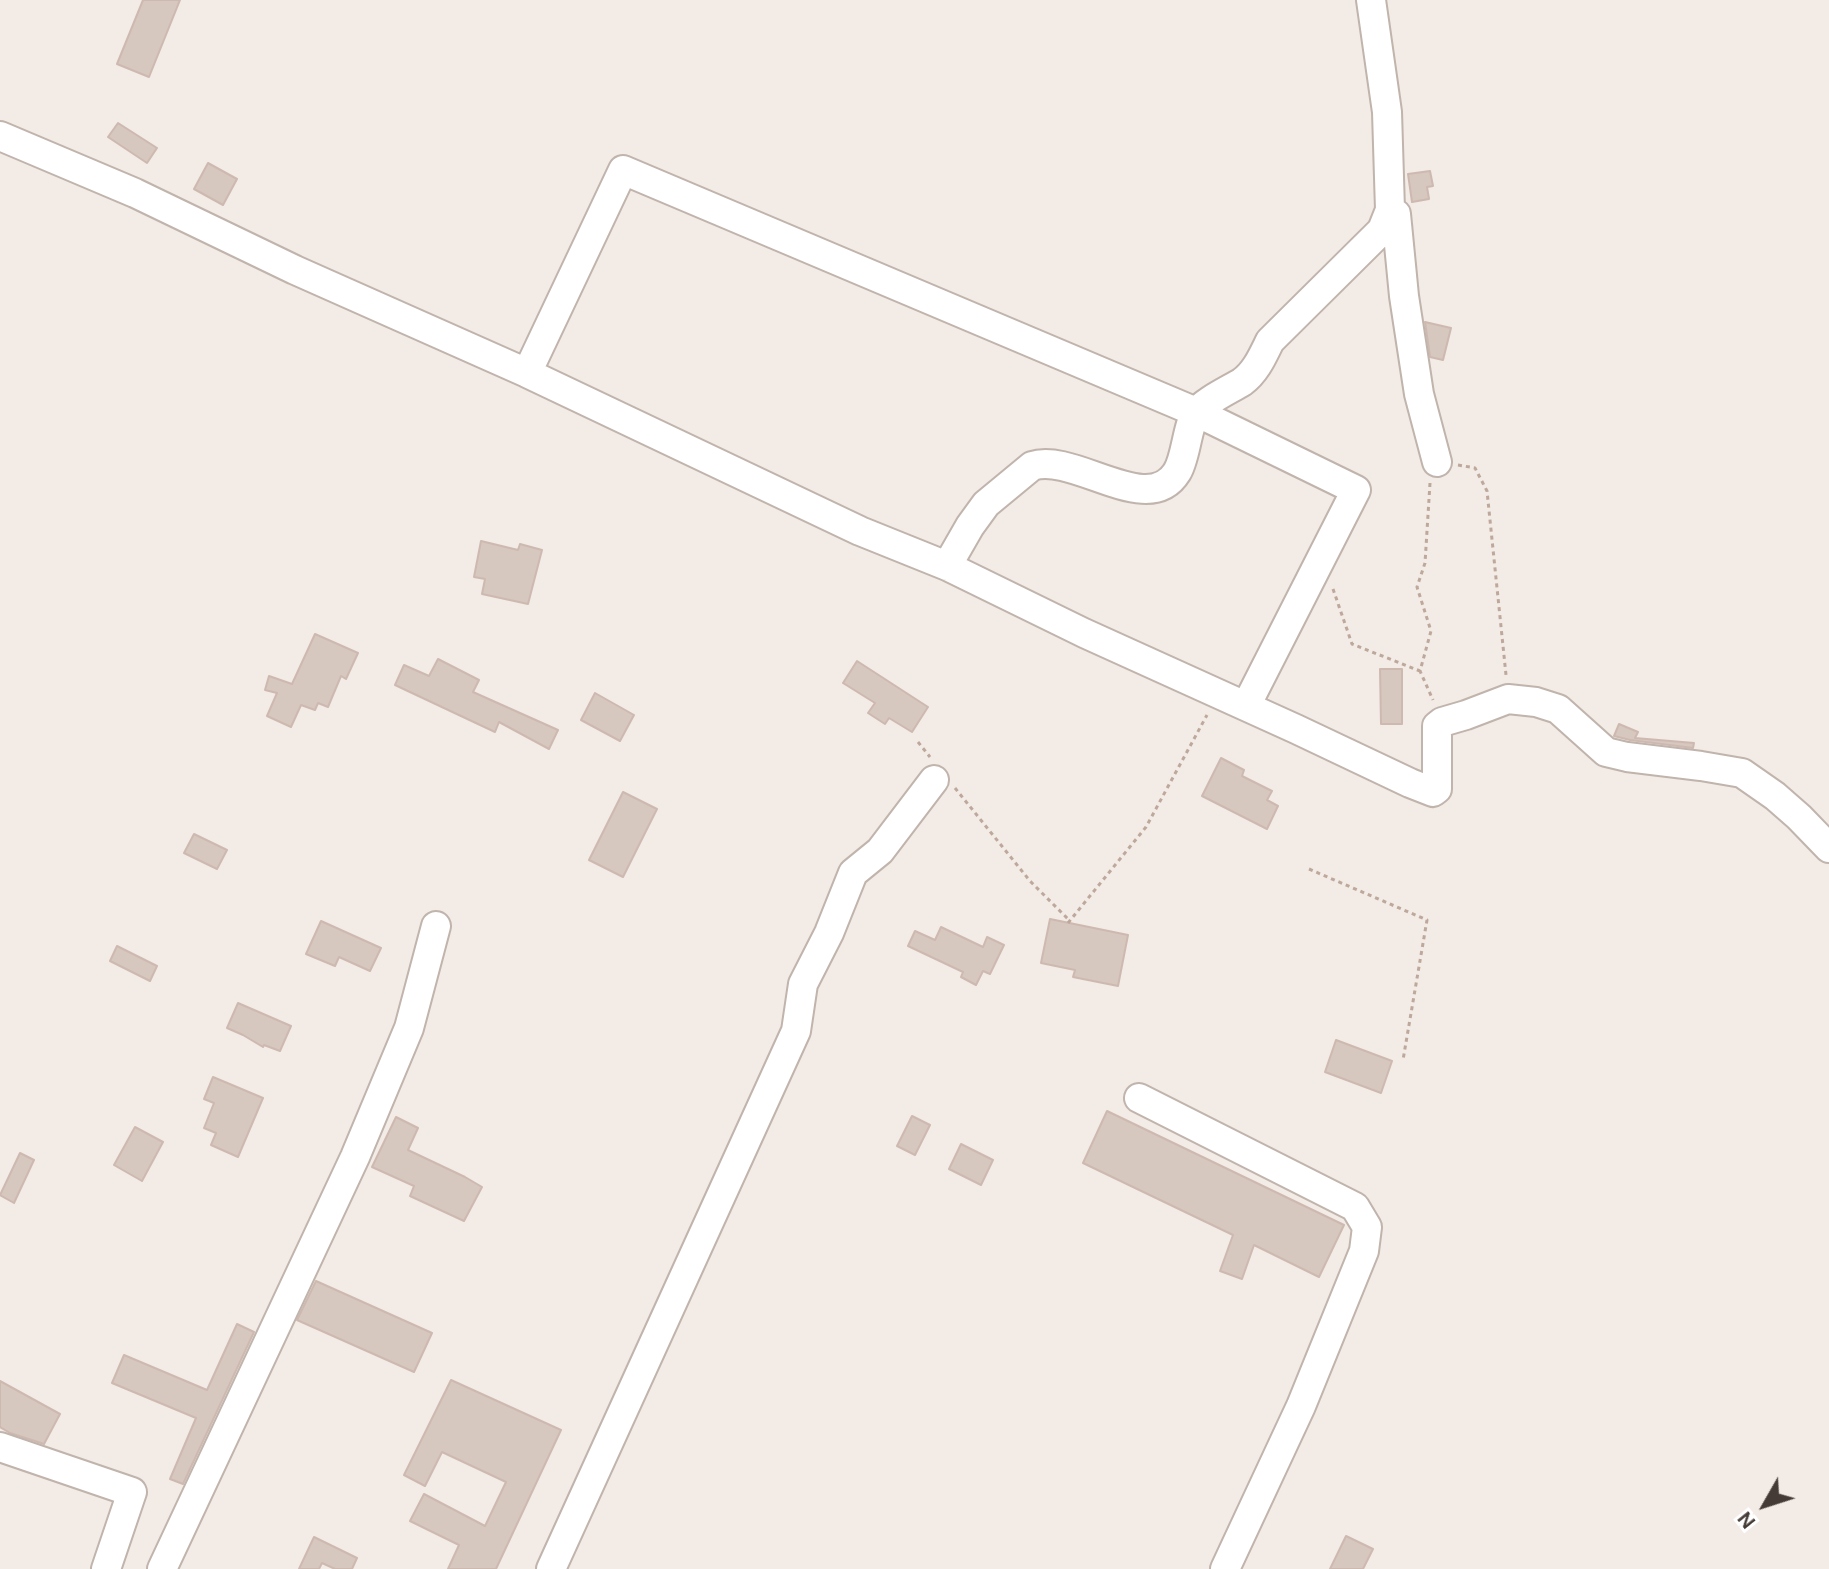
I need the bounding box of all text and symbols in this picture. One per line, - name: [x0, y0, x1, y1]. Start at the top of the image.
- north arrow: [1725, 1465, 1805, 1545]
- text: N: [1731, 1506, 1761, 1534]

